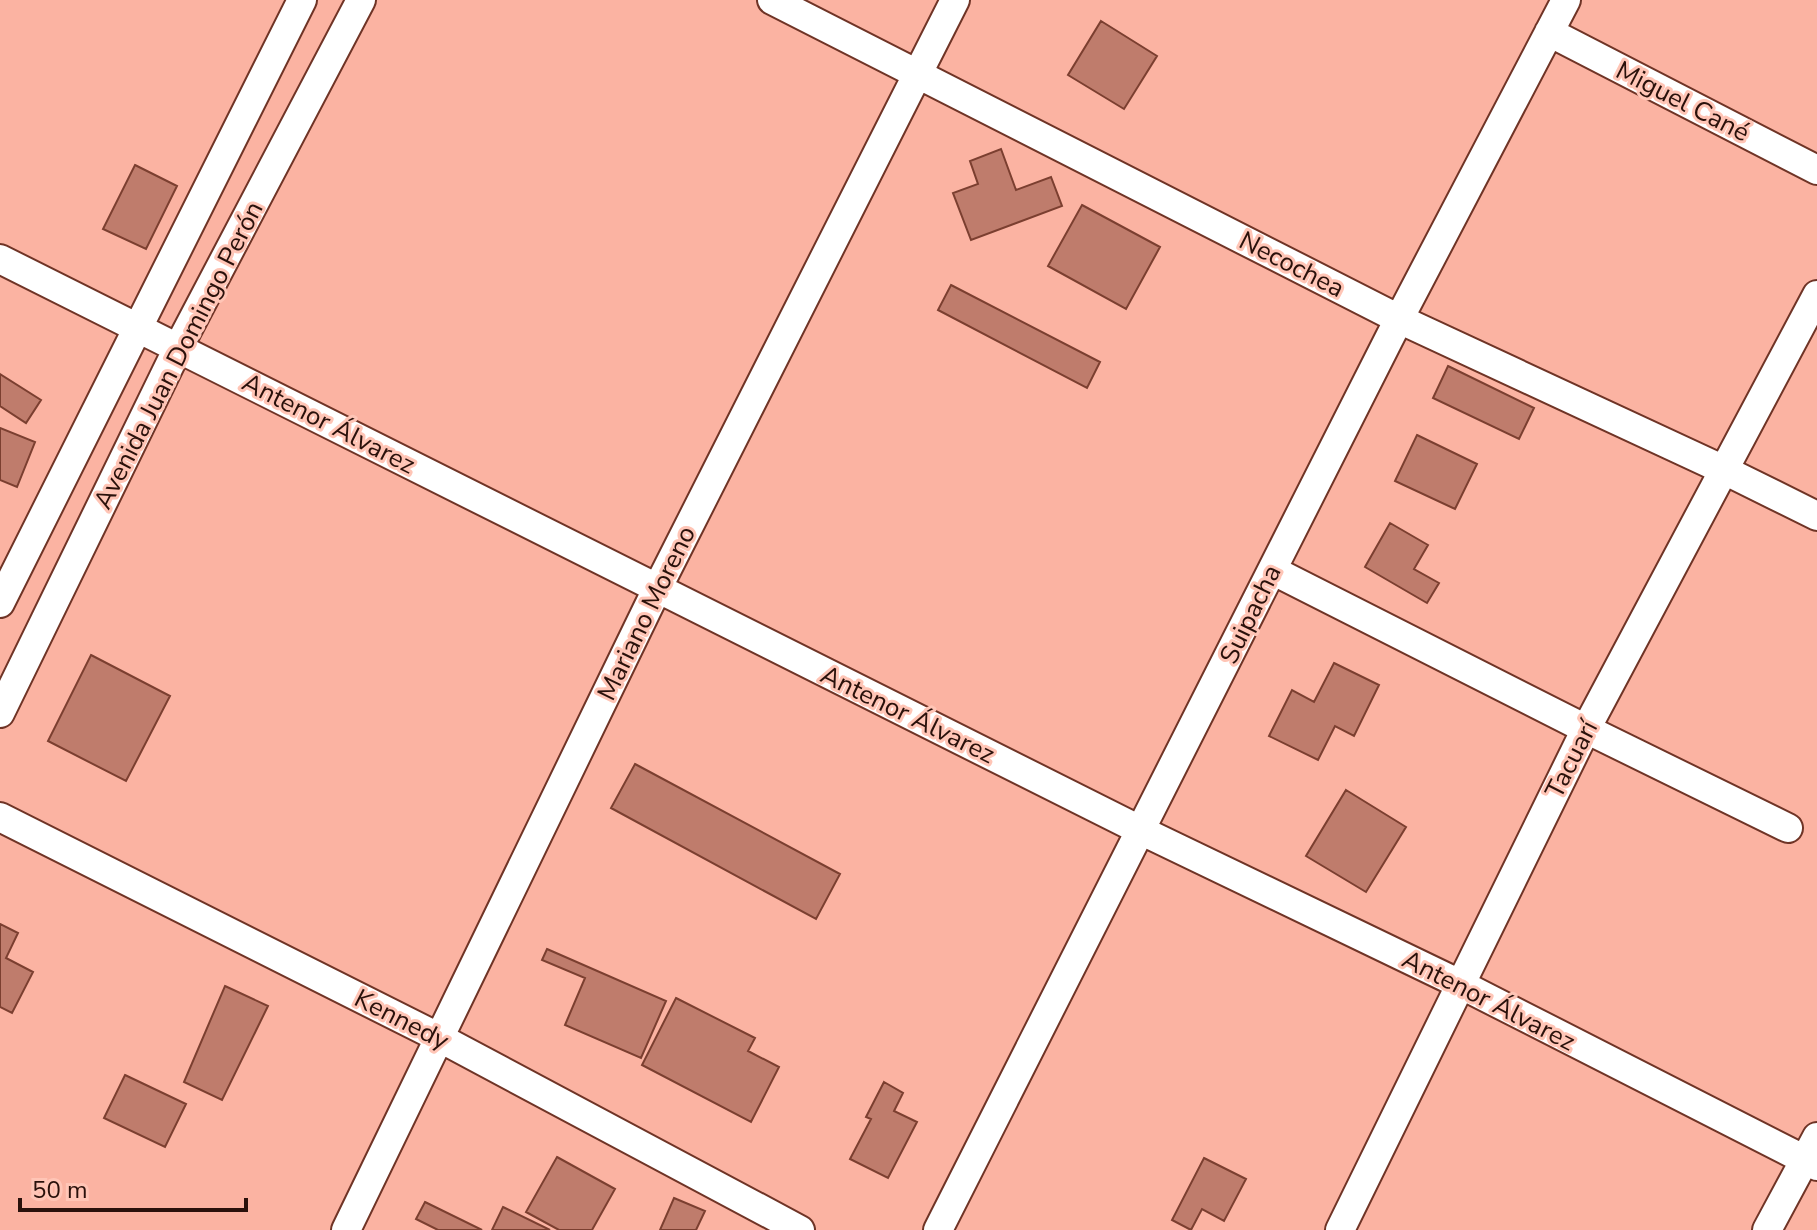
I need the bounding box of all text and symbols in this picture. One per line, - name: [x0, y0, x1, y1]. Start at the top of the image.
- street label: Miguel Cané: [1610, 53, 1756, 150]
- street label: Avenida Juan Domingo Perón: [85, 195, 271, 515]
- street label: Necochea: [1233, 223, 1350, 306]
- street label: Antenor Álvarez: [236, 365, 421, 482]
- street label: Mariano Moreno: [589, 520, 704, 706]
- street label: Suipacha: [1211, 559, 1289, 670]
- street label: Antenor Álvarez: [815, 657, 1001, 772]
- street label: Tacuarí: [1537, 712, 1607, 804]
- street label: Antenor Álvarez: [1396, 942, 1581, 1059]
- street label: Kennedy: [349, 981, 456, 1058]
- scale bar: [20, 1162, 246, 1212]
- text: 50 m: [32, 1174, 88, 1206]

